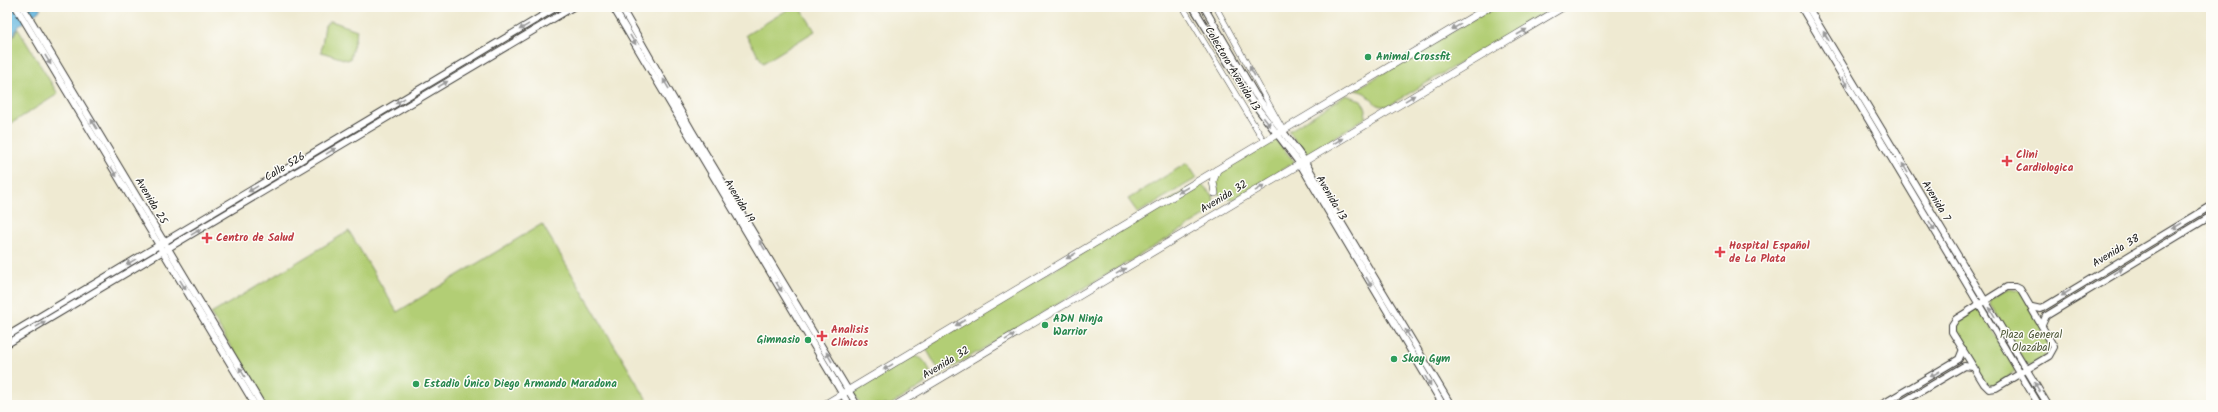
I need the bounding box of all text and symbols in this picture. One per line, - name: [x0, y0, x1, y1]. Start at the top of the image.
- one-way arrow: [519, 23, 529, 31]
- street label: Colectora Avenida 13: [1200, 23, 1264, 115]
- one-way arrow: [1450, 23, 1462, 30]
- one-way arrow: [1516, 28, 1528, 35]
- one-way arrow: [1822, 30, 1829, 42]
- one-way arrow: [629, 34, 636, 46]
- place label: Animal Crossfit: [1376, 48, 1451, 66]
- marker: Animal Crossfit: [1363, 52, 1373, 62]
- one-way arrow: [45, 54, 52, 66]
- one-way arrow: [1249, 65, 1256, 77]
- one-way arrow: [1842, 76, 1849, 88]
- one-way arrow: [662, 79, 669, 90]
- one-way arrow: [437, 81, 449, 88]
- one-way arrow: [1404, 95, 1416, 102]
- one-way arrow: [394, 97, 406, 104]
- one-way arrow: [1263, 117, 1271, 128]
- one-way arrow: [90, 119, 98, 129]
- one-way arrow: [1332, 137, 1344, 144]
- place label: Clini Cardiologica: [2016, 146, 2074, 177]
- one-way arrow: [325, 147, 337, 154]
- street label: Calle 526: [261, 148, 309, 186]
- marker: Clini Cardiologica: [2001, 155, 2013, 167]
- one-way arrow: [1901, 162, 1908, 174]
- one-way arrow: [111, 166, 118, 178]
- street label: Avenida 13: [1311, 172, 1351, 224]
- street label: Avenida 25: [130, 174, 173, 229]
- street label: Avenida 19: [719, 176, 760, 227]
- street label: Avenida 32: [1197, 176, 1251, 218]
- street label: Avenida 7: [1917, 177, 1956, 226]
- one-way arrow: [1254, 184, 1266, 191]
- one-way arrow: [247, 186, 259, 193]
- one-way arrow: [1177, 186, 1189, 193]
- one-way arrow: [1928, 220, 1935, 232]
- one-way arrow: [2172, 222, 2183, 229]
- one-way arrow: [190, 228, 202, 235]
- place label: Centro de Salud: [216, 229, 295, 247]
- street label: Avenida 38: [2089, 230, 2144, 272]
- marker: Centro de Salud: [201, 232, 213, 244]
- place label: Hospital Español de La Plata: [1729, 237, 1810, 268]
- one-way arrow: [758, 239, 765, 251]
- marker: Hospital Español de La Plata: [1714, 246, 1726, 258]
- one-way arrow: [1066, 252, 1077, 259]
- one-way arrow: [126, 258, 136, 266]
- one-way arrow: [1115, 267, 1127, 274]
- one-way arrow: [2112, 268, 2124, 275]
- one-way arrow: [1366, 276, 1373, 288]
- one-way arrow: [179, 280, 187, 290]
- one-way arrow: [776, 281, 783, 293]
- one-way arrow: [2061, 289, 2071, 297]
- one-way arrow: [1988, 306, 1995, 318]
- place label: ADN Ninja Warrior: [1053, 310, 1103, 341]
- one-way arrow: [36, 320, 46, 328]
- one-way arrow: [954, 320, 966, 327]
- marker: ADN Ninja Warrior: [1040, 320, 1050, 330]
- place label: Analisis Clínicos: [831, 321, 869, 352]
- park label: Plaza General Olazábal: [2000, 326, 2062, 357]
- one-way arrow: [1404, 329, 1412, 339]
- marker: Analisis Clínicos: [816, 330, 828, 342]
- place label: Gimnasio: [757, 331, 800, 349]
- one-way arrow: [1004, 334, 1016, 341]
- marker: Gimnasio: [803, 335, 813, 345]
- street label: Avenida 32: [919, 342, 973, 384]
- place label: Skay Gym: [1402, 350, 1450, 368]
- one-way arrow: [825, 351, 832, 363]
- marker: Skay Gym: [1389, 354, 1399, 364]
- one-way arrow: [883, 363, 893, 371]
- one-way arrow: [239, 366, 246, 377]
- one-way arrow: [1929, 370, 1941, 377]
- place label: Estadio Único Diego Armando Maradona: [424, 375, 617, 393]
- one-way arrow: [1425, 375, 1432, 387]
- marker: Estadio Único Diego Armando Maradona: [411, 379, 421, 389]
- one-way arrow: [2033, 382, 2041, 392]

